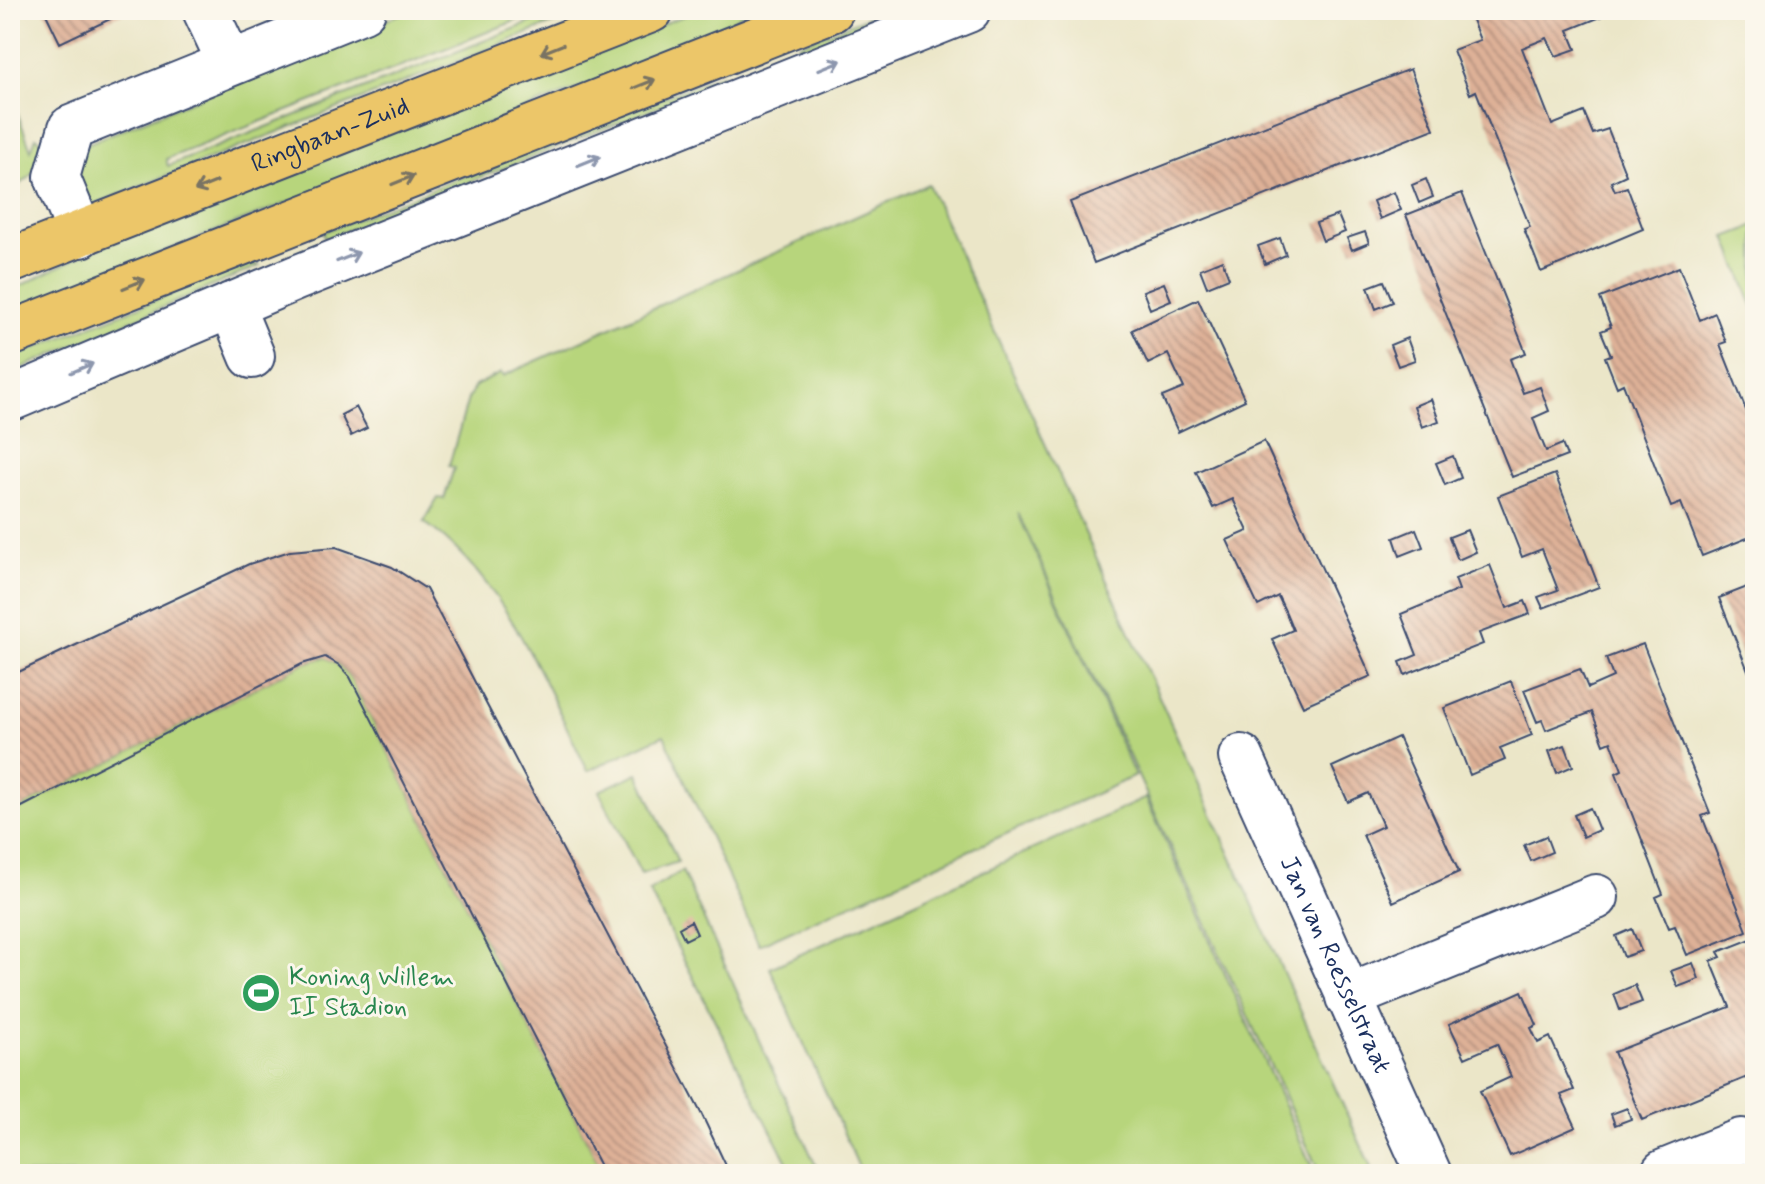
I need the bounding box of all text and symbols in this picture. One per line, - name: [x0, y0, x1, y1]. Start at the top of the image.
- one-way arrow: [540, 43, 565, 57]
- one-way arrow: [817, 56, 842, 71]
- one-way arrow: [631, 76, 656, 90]
- street label: Ringbaan-Zuid: [246, 89, 414, 182]
- one-way arrow: [576, 153, 601, 167]
- one-way arrow: [390, 172, 415, 186]
- one-way arrow: [194, 179, 219, 194]
- one-way arrow: [335, 249, 360, 264]
- one-way arrow: [121, 276, 146, 290]
- one-way arrow: [69, 360, 94, 375]
- street label: Jan van Roesselstraat: [1271, 851, 1399, 1079]
- place label: Koning Willem II Stadion: [289, 961, 454, 1025]
- sports icon: Koning Willem II Stadion: [240, 972, 282, 1014]

